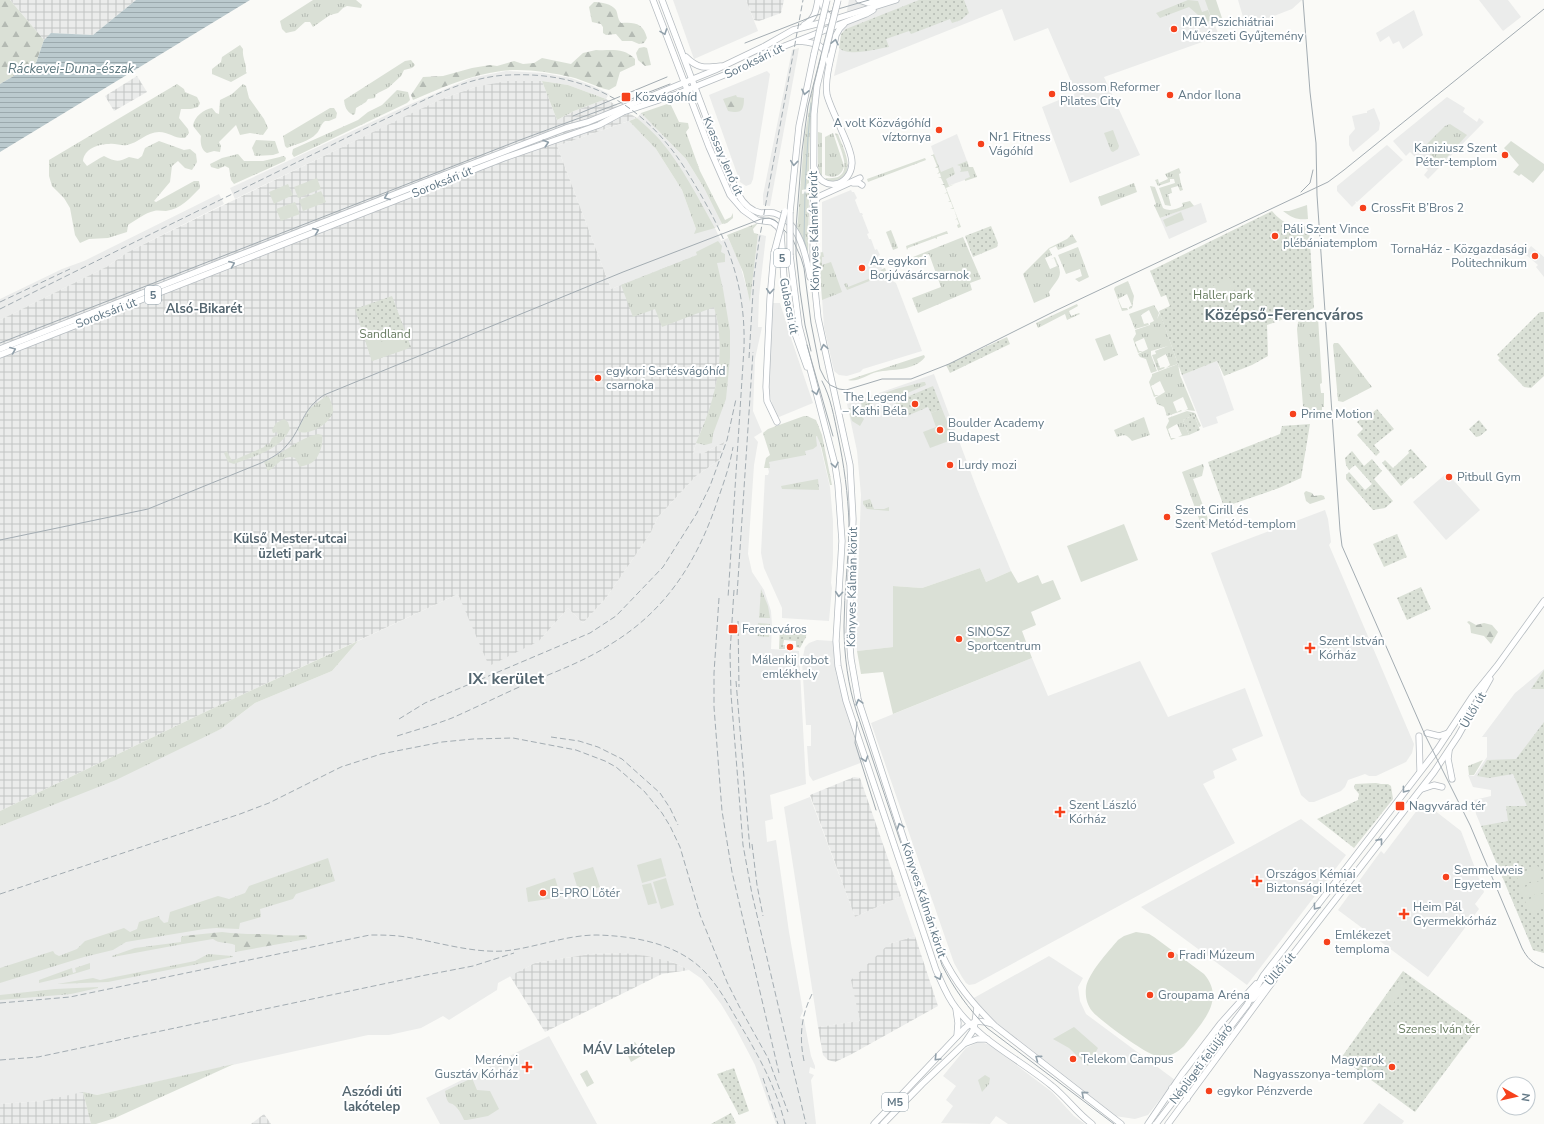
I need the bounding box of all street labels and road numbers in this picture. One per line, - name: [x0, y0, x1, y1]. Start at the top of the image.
- street label: Soroksári út: [722, 39, 787, 82]
- street label: Kvassay Jenő út: [699, 114, 747, 199]
- street label: Soroksári út: [409, 162, 475, 201]
- street label: Könyves Kálmán körút: [805, 170, 823, 291]
- road number: 5: [774, 249, 790, 267]
- street label: Gubacsi út: [776, 277, 802, 336]
- road number: 5: [145, 286, 161, 304]
- street label: Soroksári út: [73, 294, 140, 332]
- street label: Könyves Kálmán körút: [843, 526, 861, 647]
- street label: Üllői út: [1456, 688, 1490, 731]
- street label: Könyves Kálmán körút: [898, 840, 950, 960]
- street label: Üllői út: [1261, 948, 1299, 989]
- street label: Népligeti felüljáró: [1166, 1021, 1237, 1107]
- road number: M5: [882, 1093, 908, 1111]

